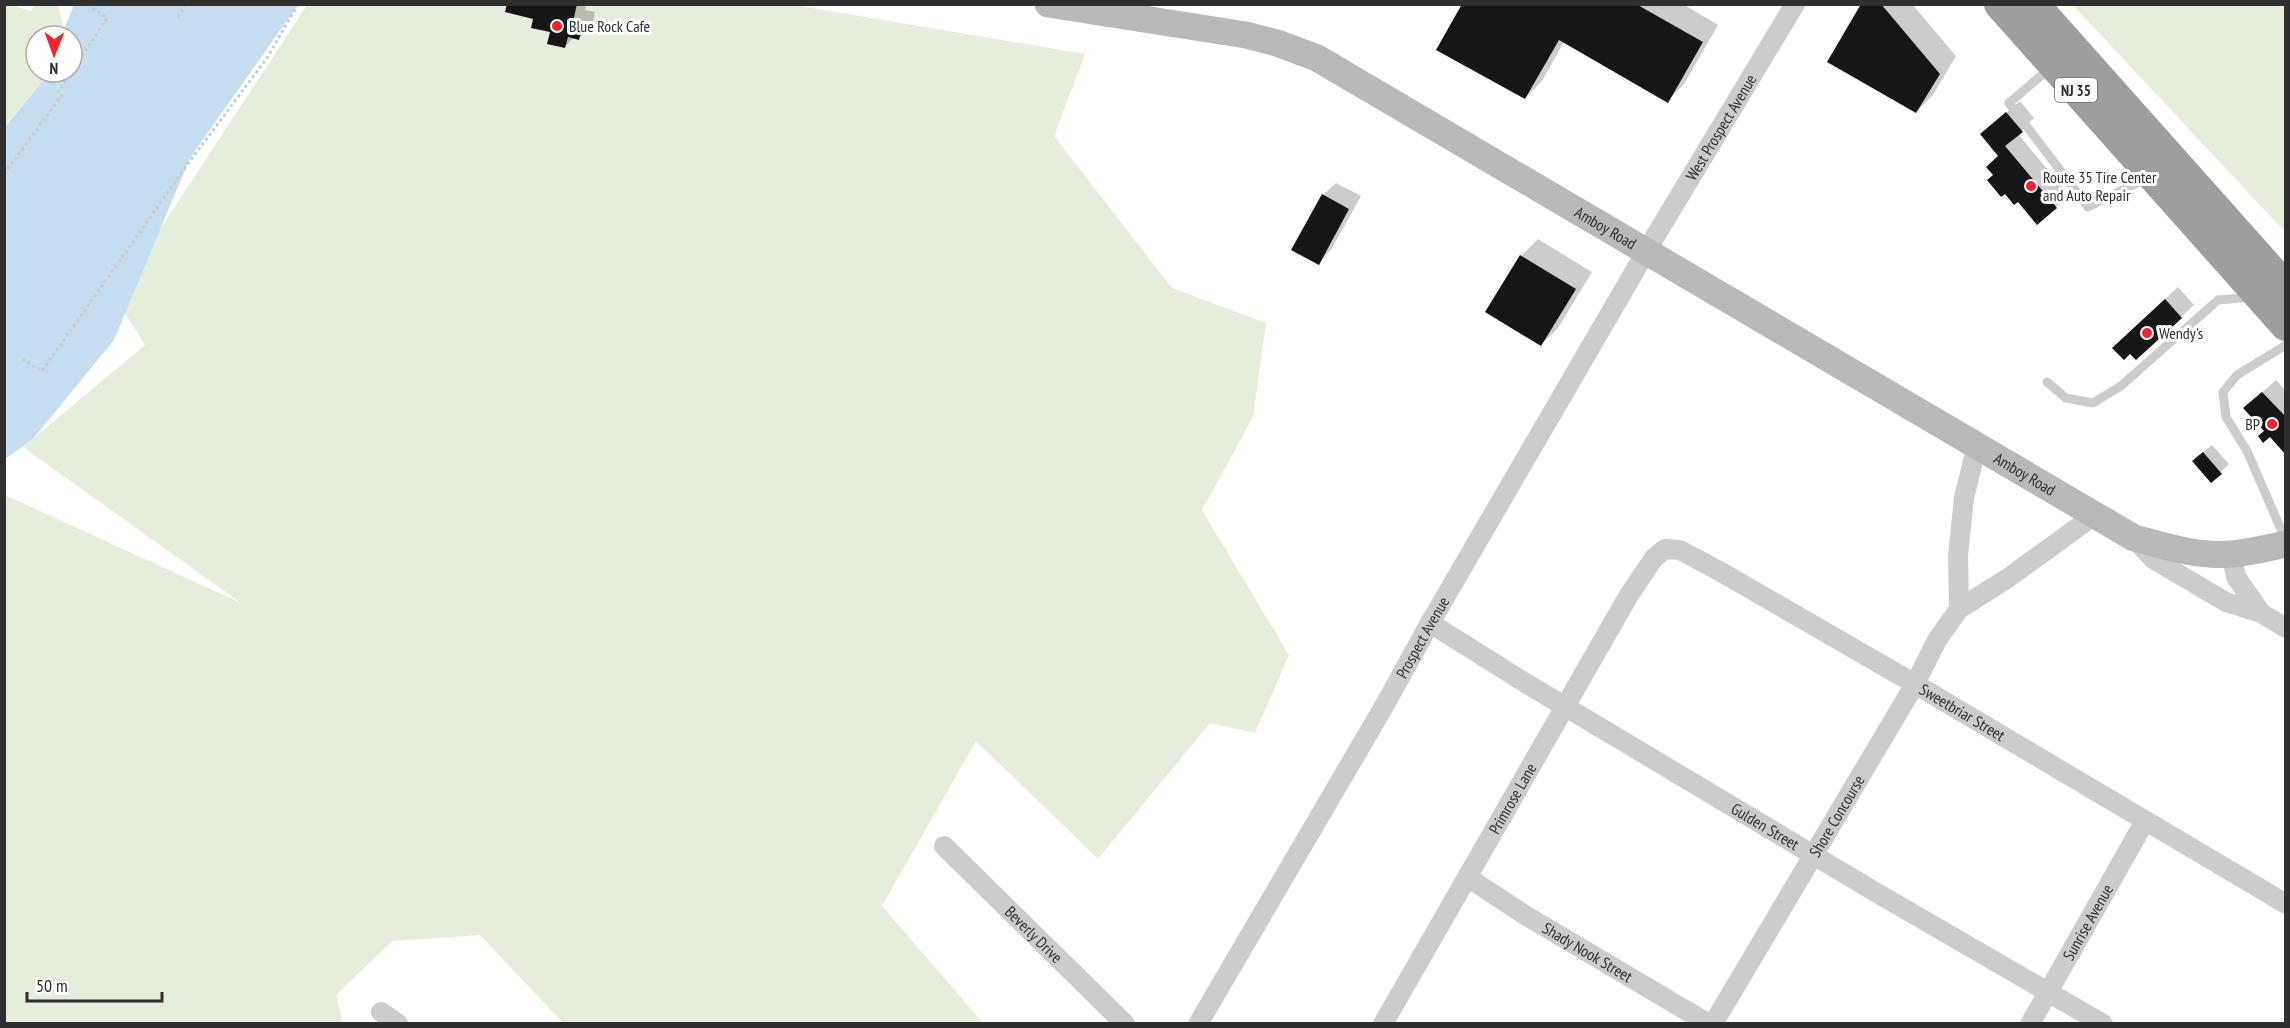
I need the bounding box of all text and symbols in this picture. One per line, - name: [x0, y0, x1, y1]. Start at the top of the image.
- place label: Blue Rock Cafe: [569, 16, 650, 36]
- marker: Blue Rock Cafe: [550, 19, 564, 33]
- north arrow: [24, 24, 84, 84]
- text: N: [49, 59, 58, 79]
- street label: West Prospect Avenue: [1681, 70, 1760, 184]
- road number: NJ 35: [2055, 78, 2097, 102]
- place label: Route 35 Tire Center and Auto Repair: [2043, 167, 2157, 205]
- marker: Route 35 Tire Center and Auto Repair: [2024, 179, 2038, 193]
- street label: Amboy Road: [1571, 202, 1640, 254]
- place label: Wendy's: [2159, 323, 2203, 343]
- marker: Wendy's: [2140, 326, 2154, 340]
- place label: BP: [2245, 414, 2260, 434]
- marker: BP: [2265, 417, 2279, 431]
- street label: Amboy Road: [1990, 448, 2059, 500]
- street label: Prospect Avenue: [1391, 593, 1453, 682]
- street label: Sweetbriar Street: [1916, 679, 2009, 745]
- street label: Primrose Lane: [1484, 760, 1540, 837]
- street label: Shore Concourse: [1805, 771, 1869, 861]
- street label: Gulden Street: [1728, 798, 1803, 854]
- street label: Sunrise Avenue: [2058, 881, 2117, 964]
- street label: Beverly Drive: [1001, 902, 1067, 967]
- street label: Shady Nook Street: [1539, 918, 1637, 987]
- scale bar: [27, 965, 162, 1003]
- text: 50 m: [36, 974, 68, 997]

